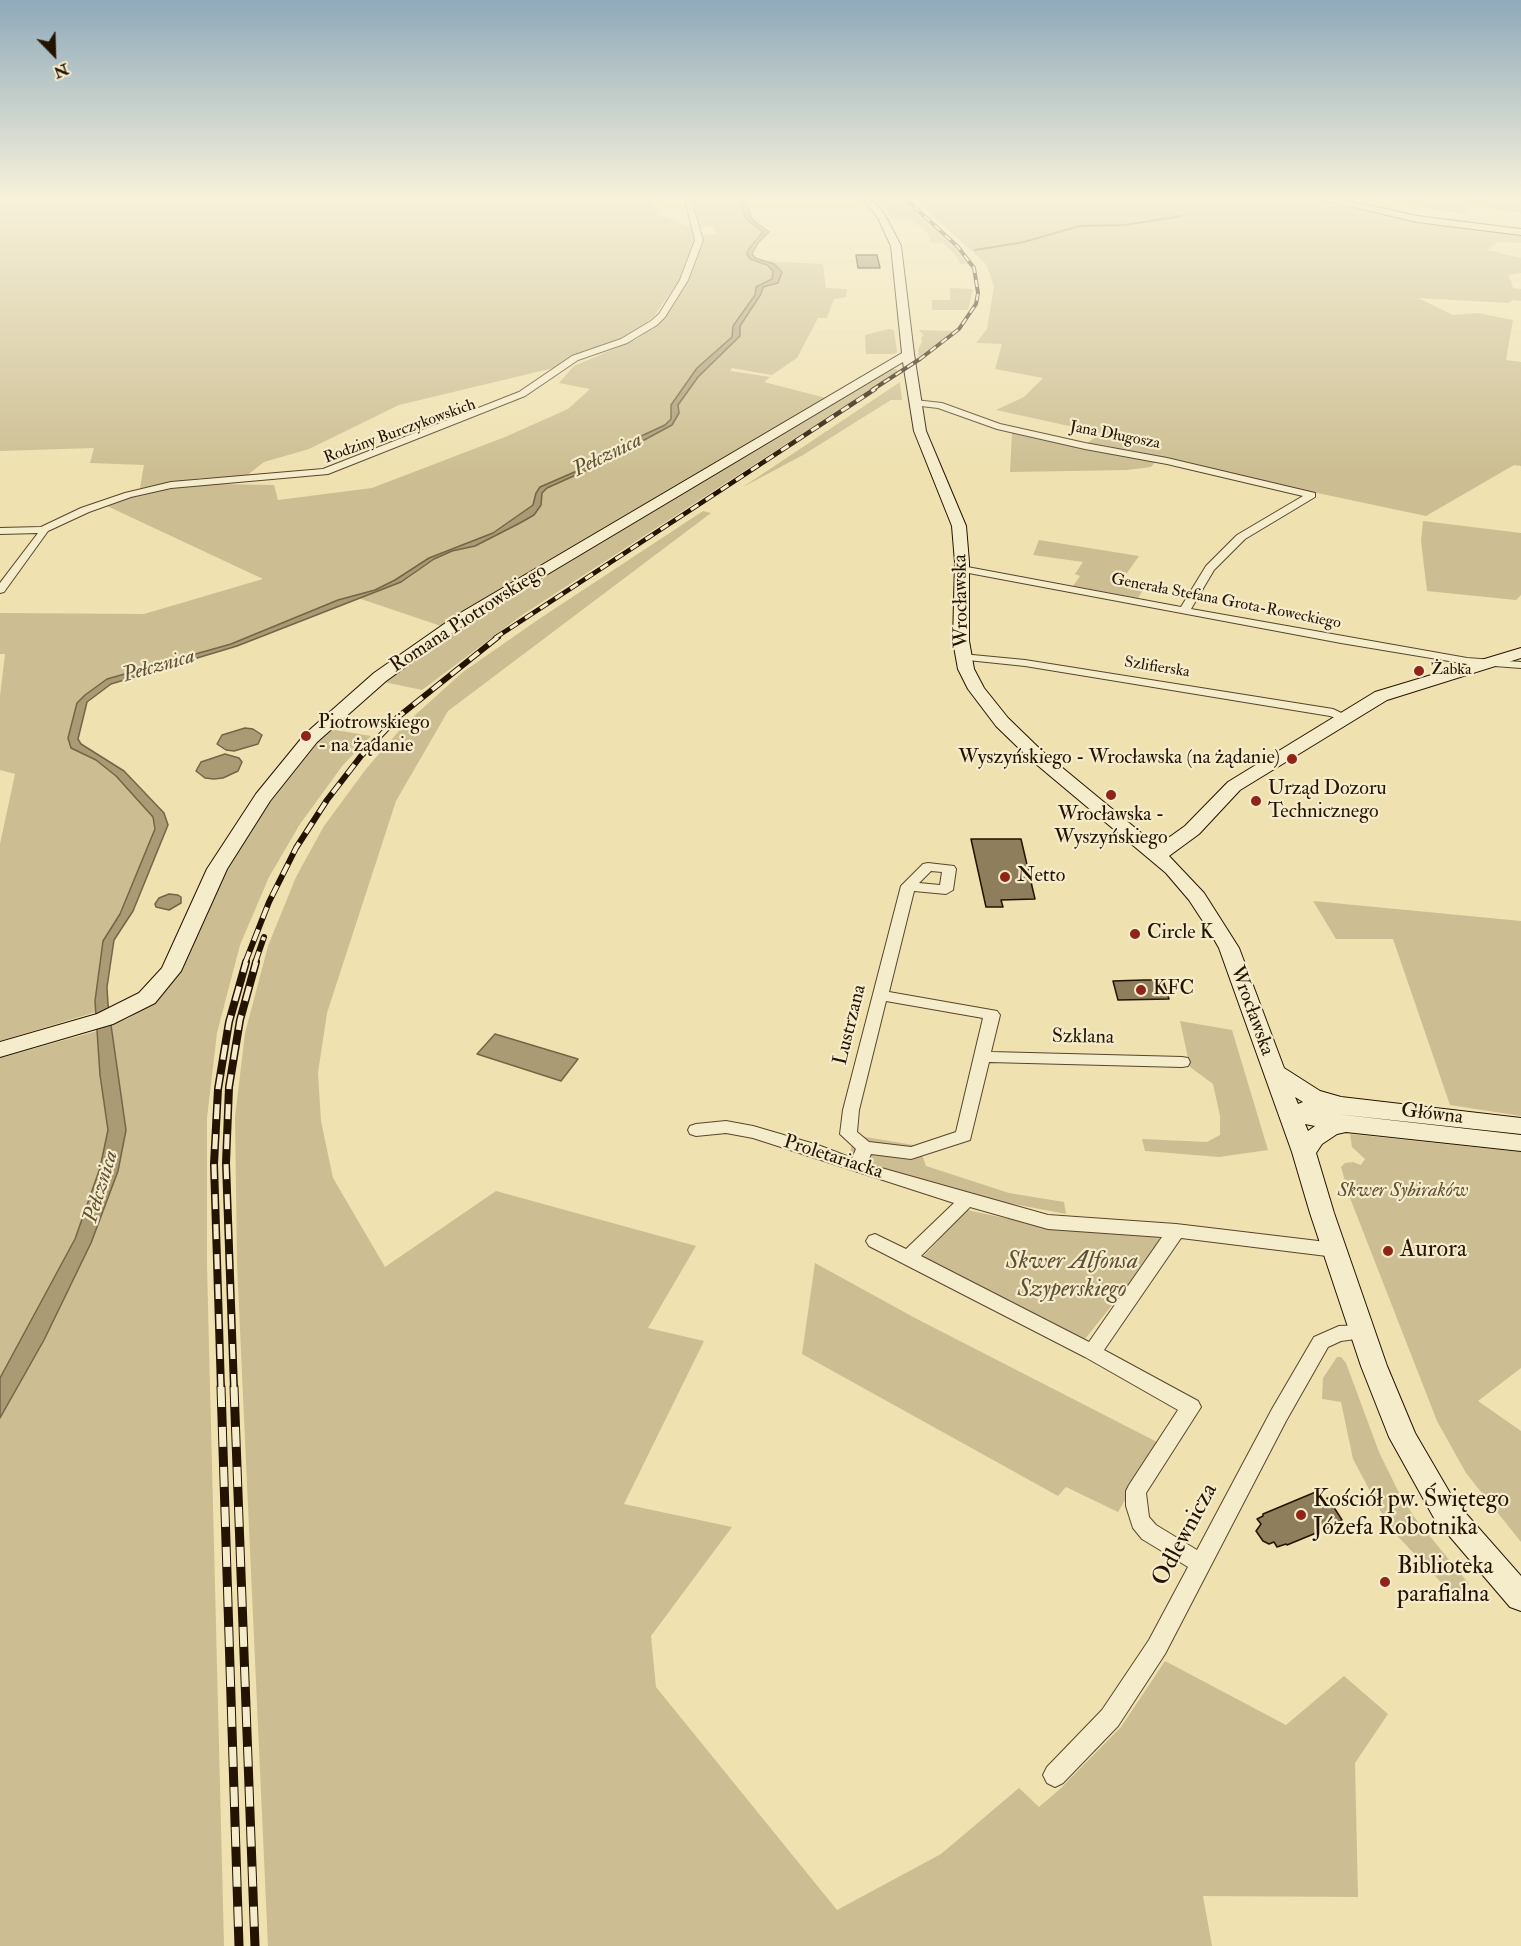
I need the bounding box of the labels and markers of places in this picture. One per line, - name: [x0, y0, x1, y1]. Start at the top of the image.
- place label: Żabka: [1431, 661, 1471, 681]
- marker: Żabka: [1412, 664, 1426, 678]
- place label: Piotrowskiego - na żądanie: [318, 712, 430, 759]
- marker: Piotrowskiego - na żądanie: [299, 729, 313, 743]
- place label: Wyszyńskiego - Wrocławska (na żądanie): [958, 747, 1280, 771]
- marker: Wyszyńskiego - Wrocławska (na żądanie): [1285, 752, 1299, 766]
- place label: Urząd Dozoru Technicznego: [1268, 778, 1387, 825]
- marker: Wrocławska - Wyszyńskiego: [1104, 788, 1118, 802]
- marker: Urząd Dozoru Technicznego: [1249, 794, 1263, 808]
- place label: Wrocławska - Wyszyńskiego: [1054, 804, 1168, 851]
- place label: Netto: [1017, 865, 1065, 889]
- marker: Netto: [998, 870, 1012, 884]
- place label: Circle K: [1147, 922, 1214, 946]
- marker: Circle K: [1128, 927, 1142, 941]
- place label: KFC: [1153, 978, 1194, 1002]
- marker: KFC: [1134, 983, 1148, 997]
- place label: Aurora: [1400, 1237, 1467, 1265]
- marker: Aurora: [1381, 1244, 1395, 1258]
- place label: Kościół pw. Świętego Józefa Robotnika: [1313, 1487, 1509, 1543]
- marker: Kościół pw. Świętego Józefa Robotnika: [1294, 1508, 1308, 1522]
- place label: Biblioteka parafialna: [1397, 1554, 1493, 1610]
- marker: Biblioteka parafialna: [1378, 1575, 1392, 1589]

